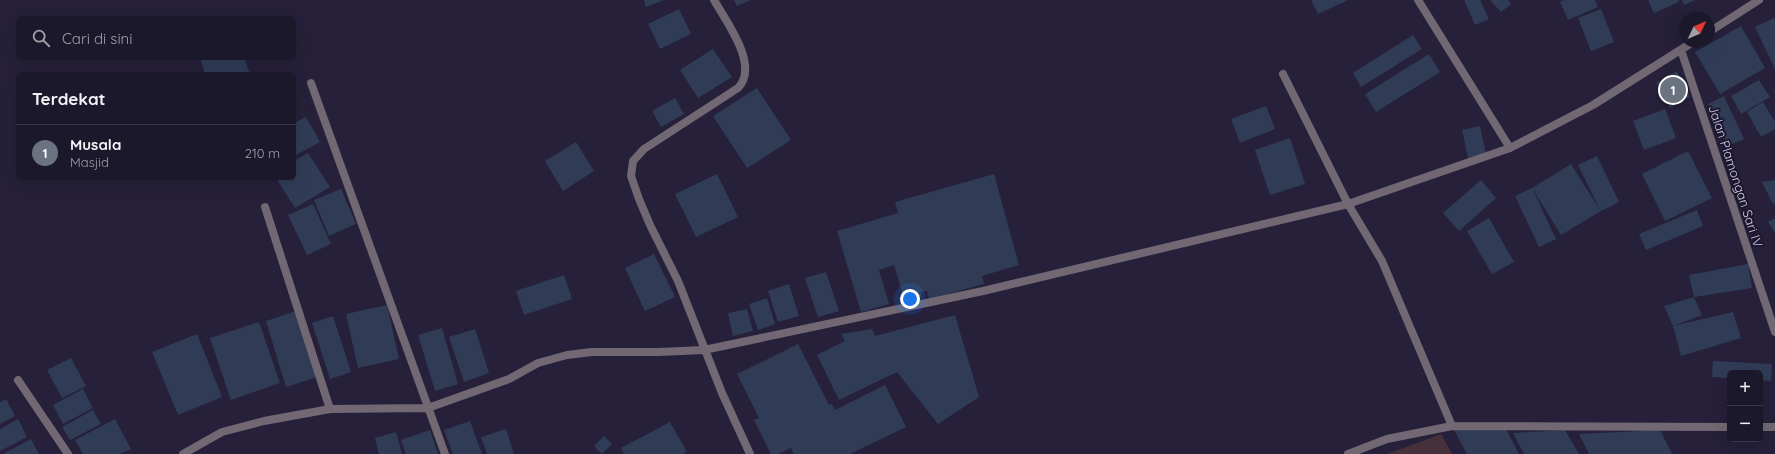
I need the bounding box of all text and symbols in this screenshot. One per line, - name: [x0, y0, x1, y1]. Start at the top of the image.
- north arrow: [1679, 12, 1715, 48]
- search box: [16, 16, 296, 60]
- icon: search: [30, 27, 52, 49]
- text: Cari di sini: [62, 29, 133, 48]
- pin: 1: [1660, 75, 1686, 105]
- text: Terdekat: [32, 88, 106, 109]
- street label: Jalan Plamongan Sari IV: [1705, 103, 1767, 249]
- text: Musala: [70, 135, 121, 154]
- text: 1: [42, 145, 48, 161]
- text: 210 m: [245, 145, 280, 161]
- text: Masjid: [70, 154, 109, 170]
- your location: [900, 289, 920, 309]
- map controls: [1727, 370, 1763, 442]
- button: +: [1727, 370, 1763, 406]
- button: −: [1727, 406, 1763, 442]

